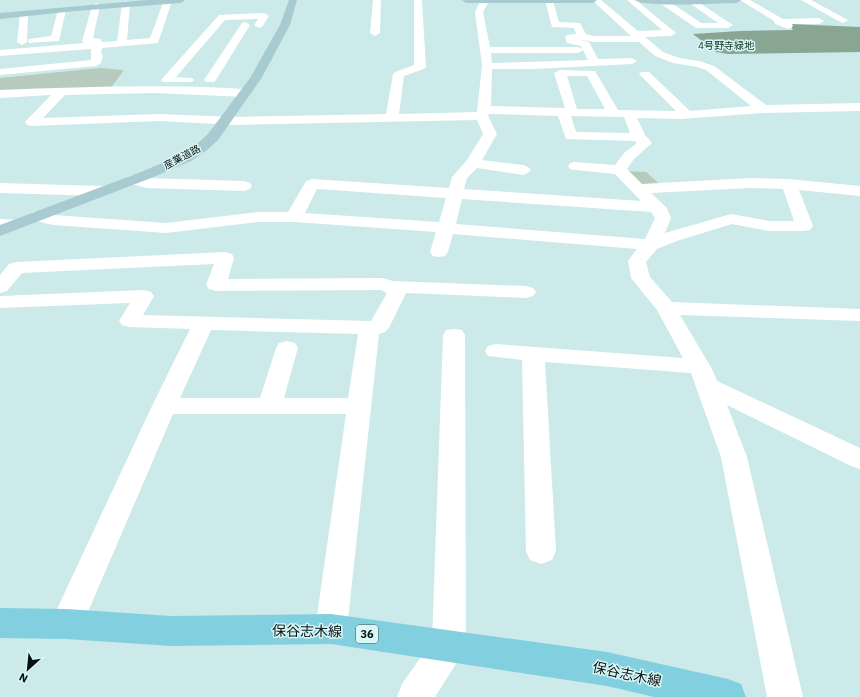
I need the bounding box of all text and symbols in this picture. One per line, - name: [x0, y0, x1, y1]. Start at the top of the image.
- park label: 4号野寺緑地: [698, 39, 755, 52]
- street label: 産業道路: [161, 142, 203, 172]
- street label: 保谷志木線: [272, 621, 342, 641]
- road number: 36: [356, 625, 378, 643]
- north arrow: [8, 649, 48, 689]
- street label: 保谷志木線: [591, 658, 663, 690]
- text: N: [17, 670, 30, 686]

